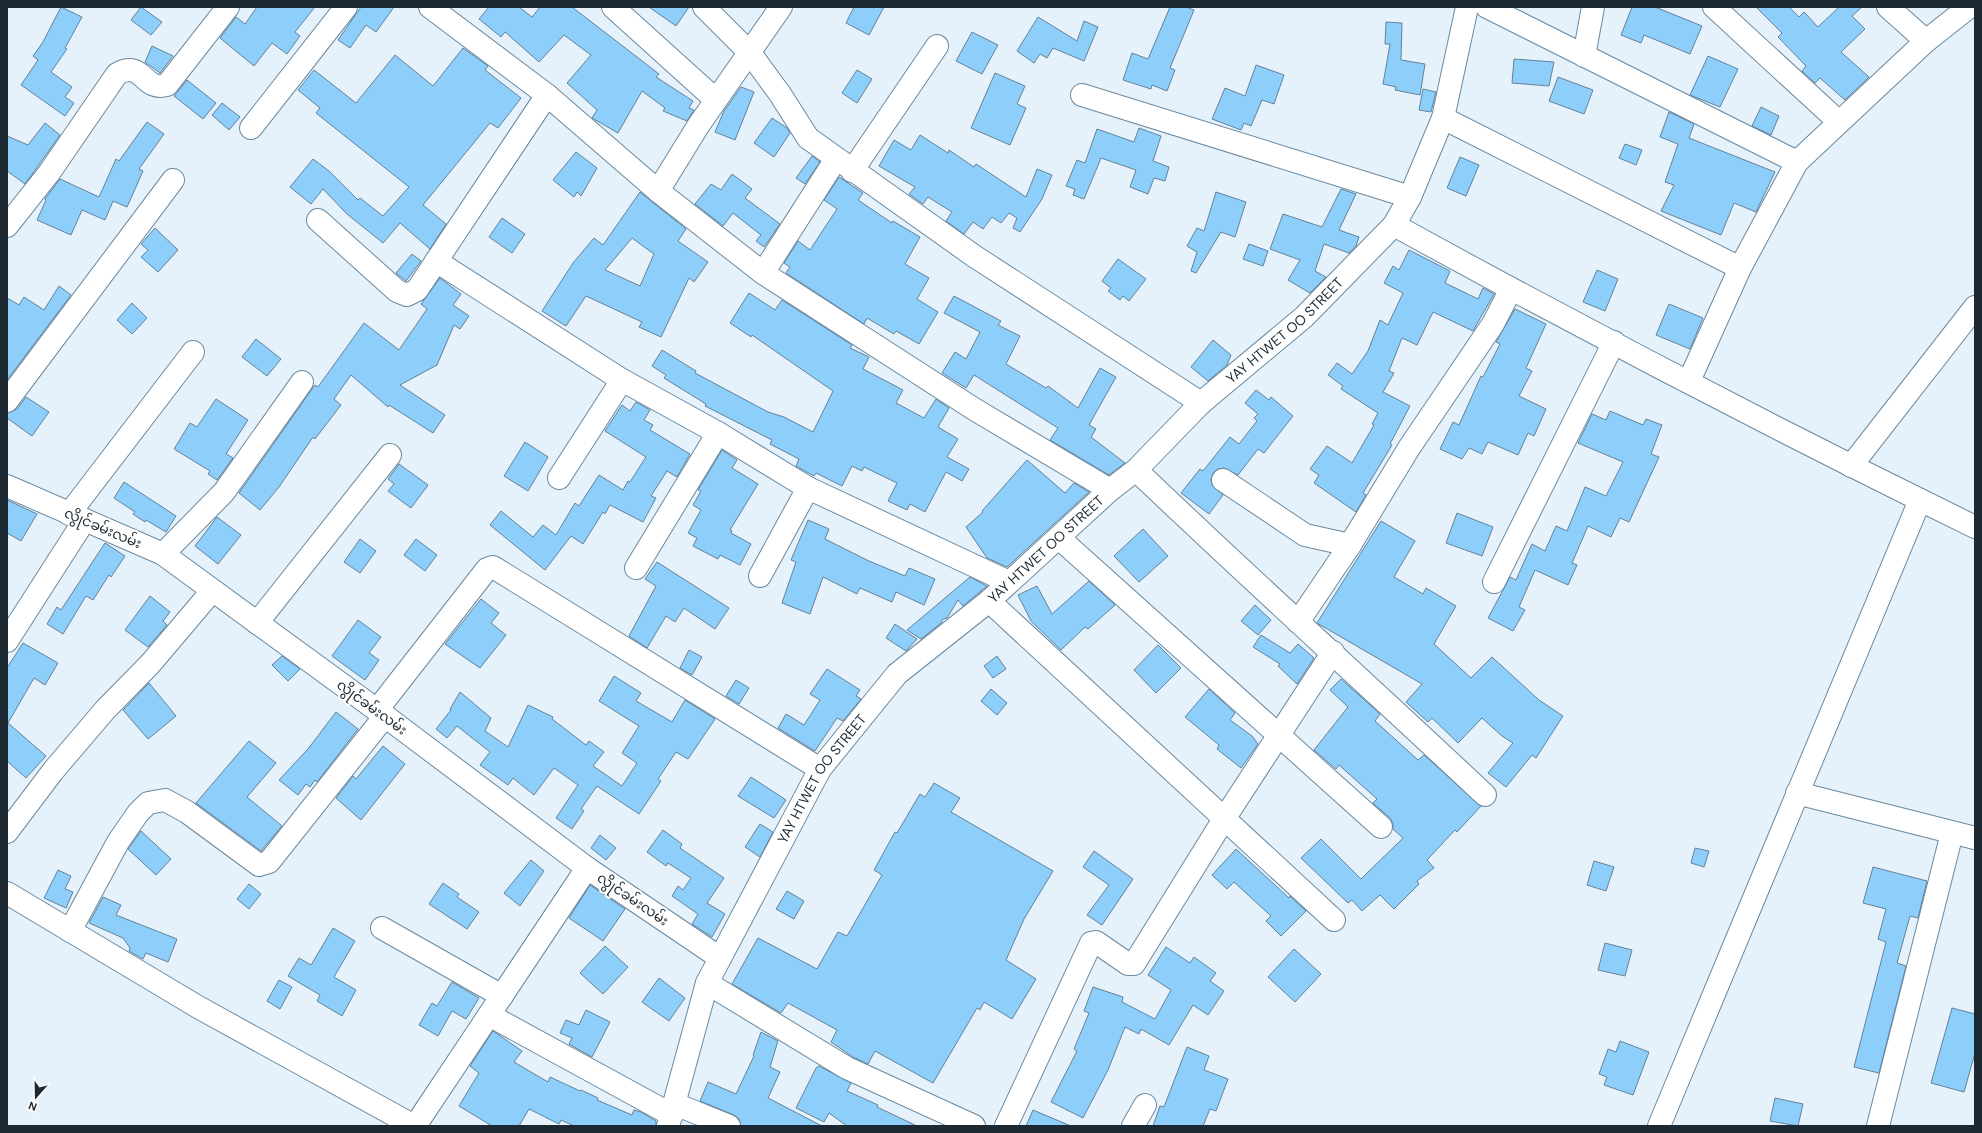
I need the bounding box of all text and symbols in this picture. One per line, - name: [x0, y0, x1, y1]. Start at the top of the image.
- street label: YAY HTWET OO STREET: [1222, 273, 1347, 387]
- street label: YAY HTWET OO STREET: [984, 491, 1108, 607]
- street label: လွိုင်ခမ်းလမ်း: [60, 503, 145, 555]
- street label: လွိုင်ခမ်းလမ်း: [332, 675, 411, 741]
- street label: YAY HTWET OO STREET: [773, 710, 870, 846]
- street label: လွိုင်ခမ်းလမ်း: [592, 868, 673, 932]
- north arrow: [16, 1077, 56, 1117]
- text: N: [26, 1098, 39, 1114]

